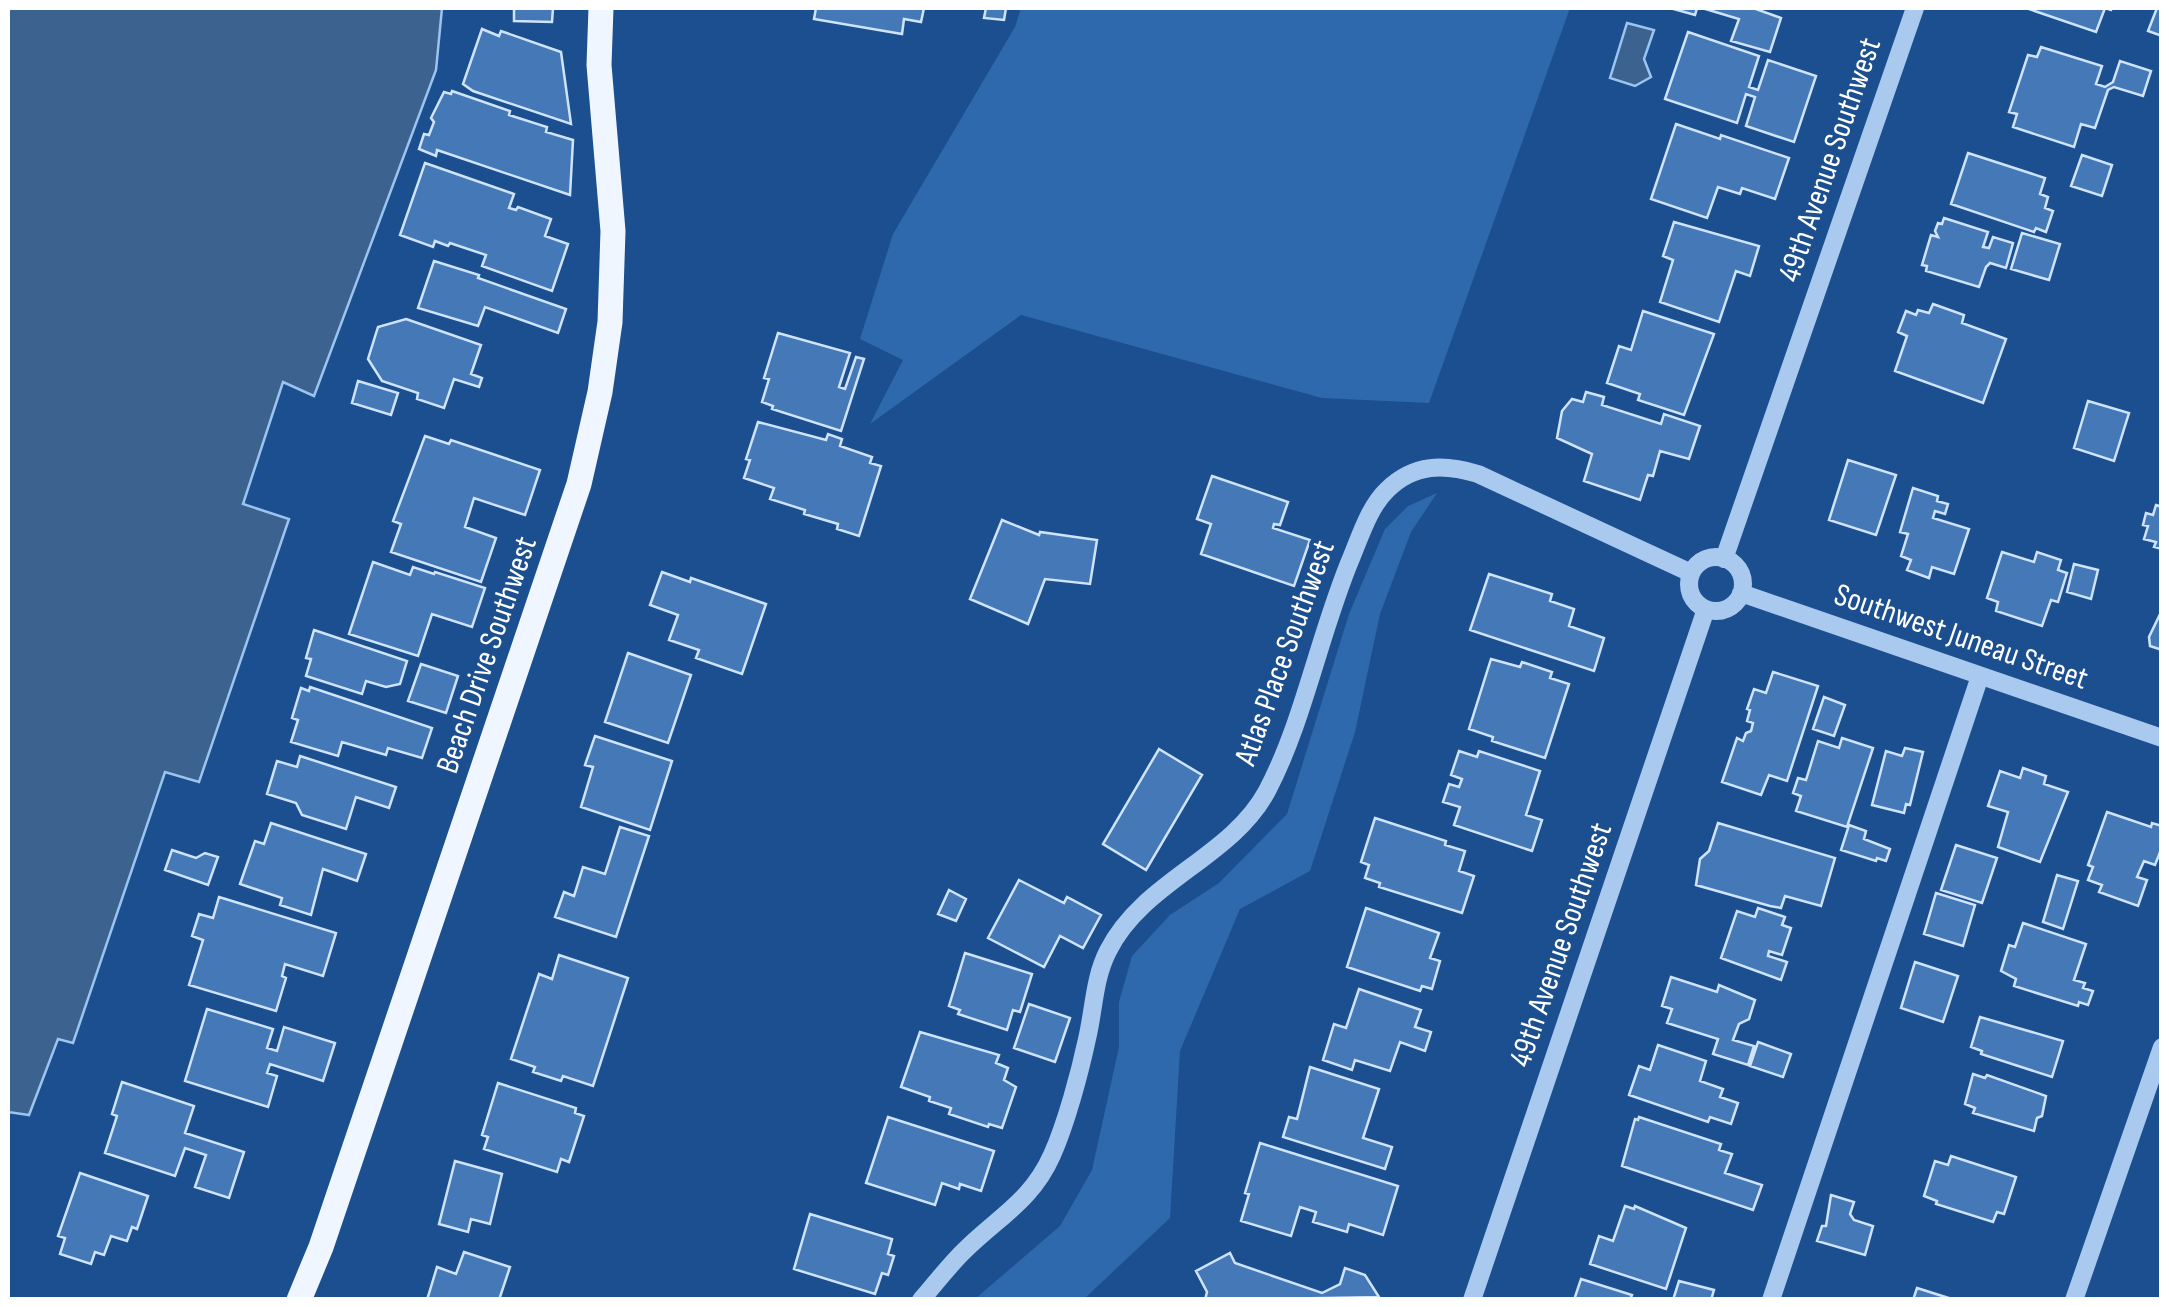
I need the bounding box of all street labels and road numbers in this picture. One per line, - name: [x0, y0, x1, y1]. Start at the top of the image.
- street label: 49th Avenue Southwest: [1770, 33, 1890, 287]
- street label: Beach Drive Southwest: [428, 532, 546, 778]
- street label: Atlas Place Southwest: [1226, 535, 1344, 772]
- street label: Southwest Juneau Street: [1829, 575, 2093, 699]
- street label: 49th Avenue Southwest: [1501, 818, 1621, 1072]

